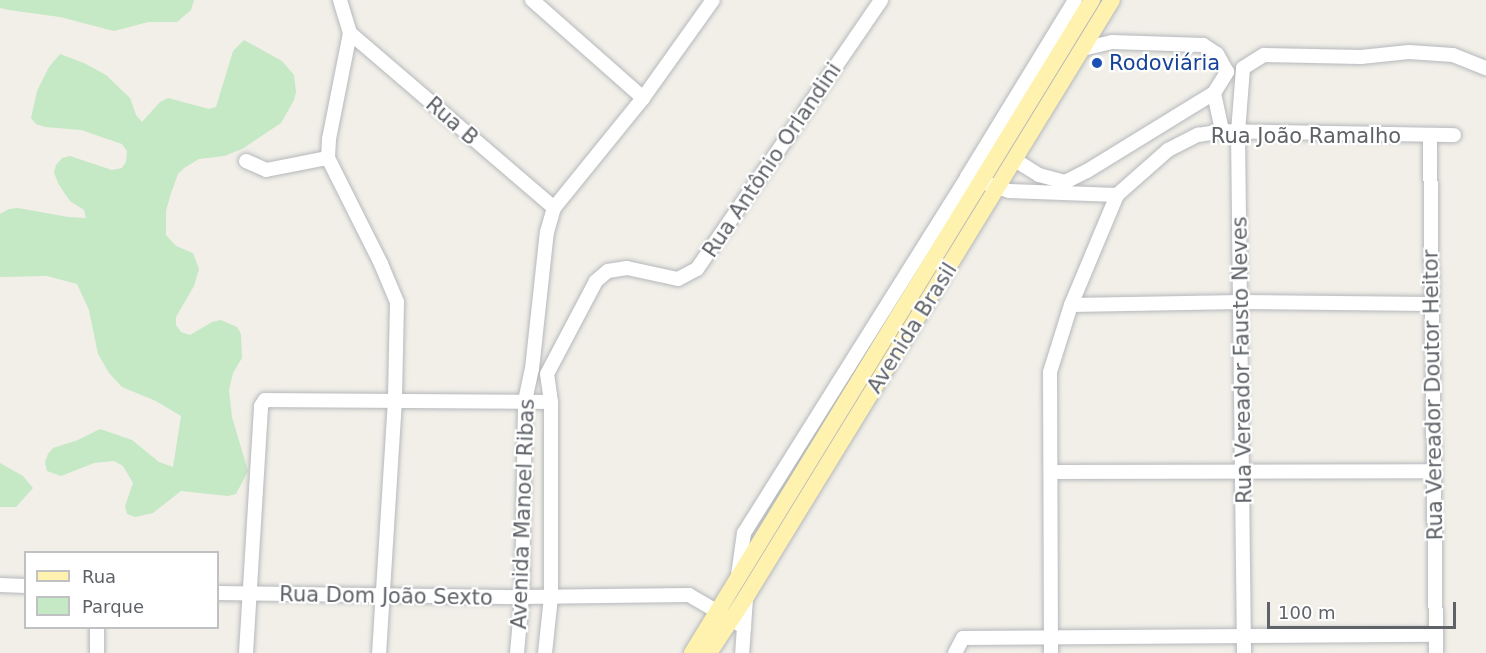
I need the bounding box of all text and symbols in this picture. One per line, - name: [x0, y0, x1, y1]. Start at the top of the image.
- place label: Rodoviária: [1109, 50, 1220, 76]
- marker: Rodoviária: [1090, 56, 1104, 70]
- street label: Rua Antônio Orlandini: [697, 58, 847, 262]
- street label: Rua B: [421, 92, 483, 150]
- street label: Rua João Ramalho: [1211, 123, 1401, 149]
- street label: Rua Vereador Fausto Neves: [1227, 216, 1257, 504]
- street label: Rua Vereador Doutor Heitor: [1418, 250, 1448, 540]
- street label: Avenida Brasil: [862, 258, 962, 398]
- street label: Avenida Manoel Ribas: [506, 398, 540, 630]
- legend: [24, 551, 219, 629]
- text: Rua: [82, 566, 116, 587]
- street label: Rua Dom João Sexto: [279, 582, 493, 610]
- scale bar: [1270, 590, 1459, 628]
- text: Parque: [82, 596, 144, 617]
- text: 100 m: [1278, 602, 1336, 623]

